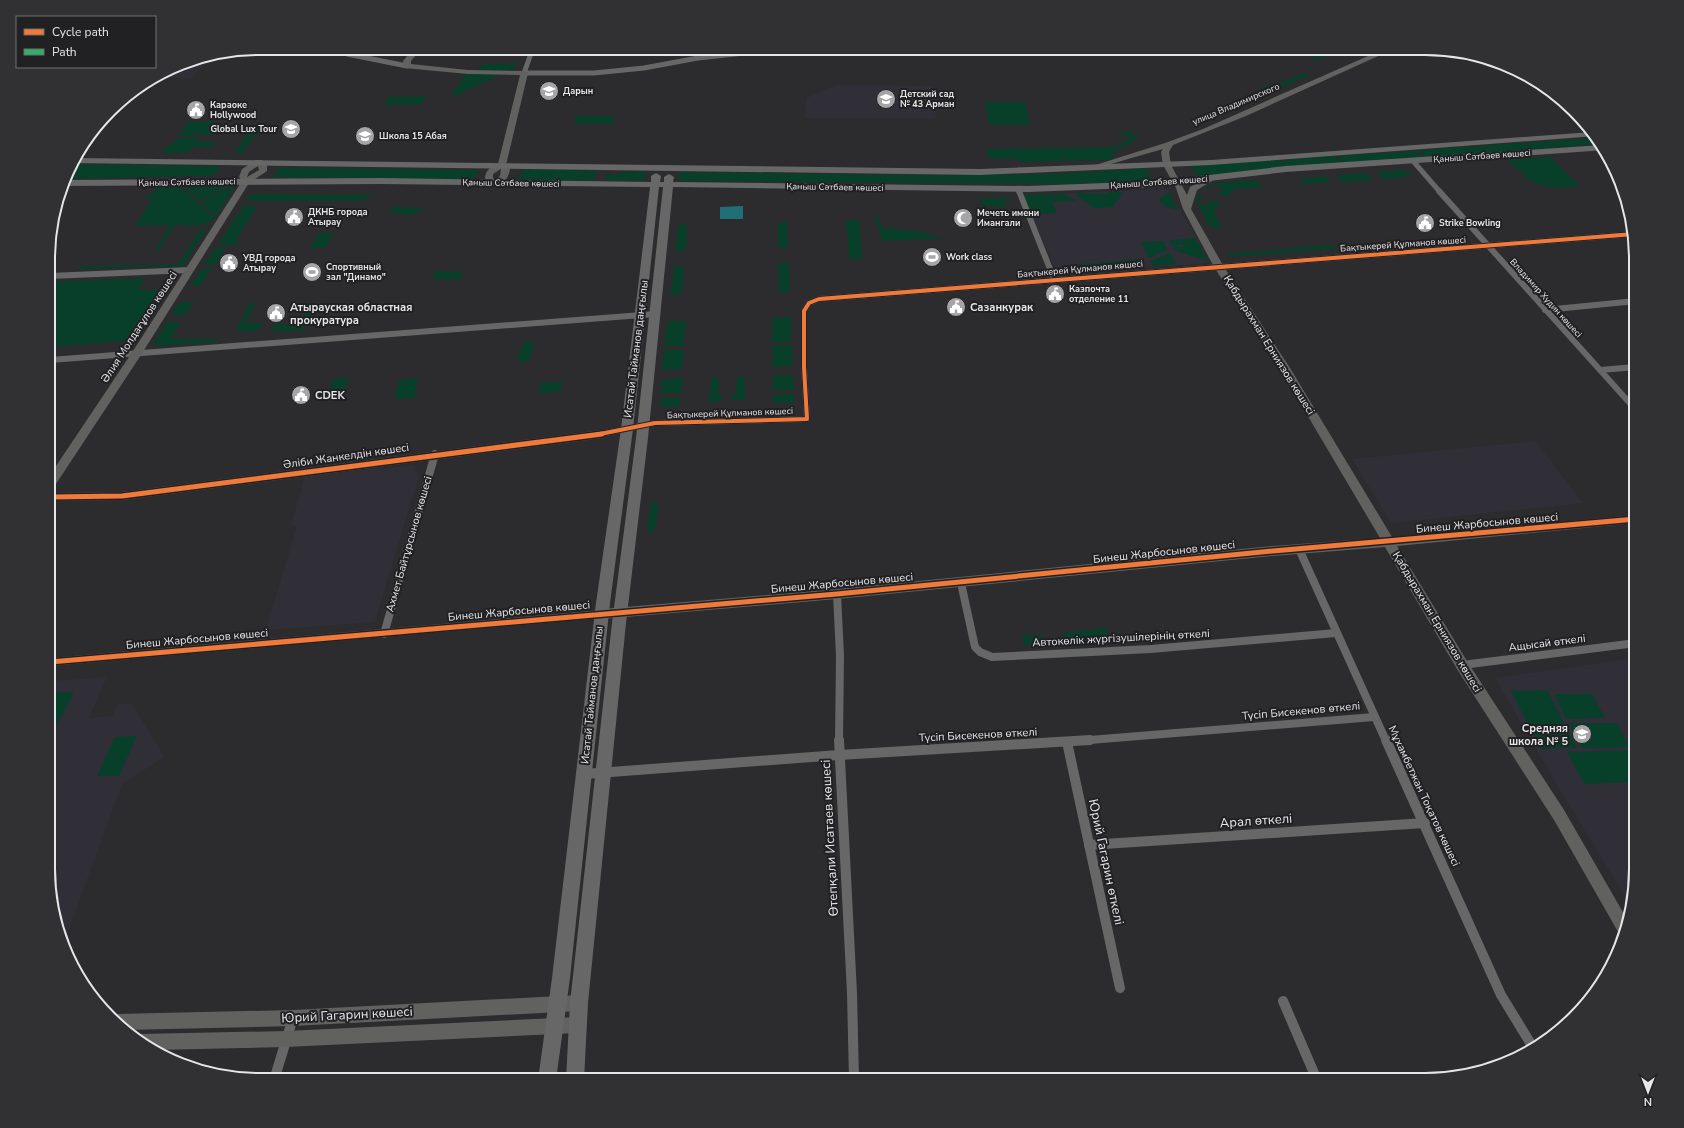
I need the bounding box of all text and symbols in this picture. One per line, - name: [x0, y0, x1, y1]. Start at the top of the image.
- legend: [16, 16, 156, 68]
- text: Cycle path: [52, 24, 109, 40]
- text: Path: [52, 44, 77, 60]
- school or university icon: Дарын: [538, 80, 560, 102]
- street label: улица Владимирского: [1191, 80, 1281, 128]
- place label: Дарын: [563, 85, 593, 97]
- school or university icon: Детский сад № 43 Арман: [875, 88, 897, 110]
- place label: Детский сад № 43 Арман: [900, 88, 955, 110]
- public building icon: Караоке Hollywood: [185, 99, 207, 121]
- place label: Караоке Hollywood: [210, 99, 256, 121]
- school or university icon: Global Lux Tour: [280, 118, 302, 140]
- place label: Global Lux Tour: [210, 123, 277, 135]
- school or university icon: Школа 15 Абая: [354, 125, 376, 147]
- place label: Школа 15 Абая: [379, 130, 447, 142]
- street label: Қаныш Сәтбаев көшесі: [1433, 147, 1531, 165]
- street label: Қаныш Сәтбаев көшесі: [1110, 173, 1208, 191]
- street label: Қаныш Сәтбаев көшесі: [138, 175, 236, 189]
- street label: Қаныш Сәтбаев көшесі: [462, 176, 560, 190]
- street label: Қаныш Сәтбаев көшесі: [786, 180, 884, 194]
- public building icon: ДКНБ города Атырау: [283, 206, 305, 228]
- place label: ДКНБ города Атырау: [308, 206, 368, 228]
- mosque icon: Мечеть имени Имангали: [952, 207, 974, 229]
- place label: Мечеть имени Имангали: [977, 207, 1039, 229]
- public building icon: Strike Bowling: [1414, 212, 1436, 234]
- place label: Strike Bowling: [1439, 217, 1501, 229]
- street label: Бақтыкерей Құлманов көшесі: [1340, 234, 1466, 254]
- sports icon: Work class: [921, 246, 943, 268]
- place label: Work class: [946, 251, 993, 263]
- public building icon: УВД города Атырау: [218, 252, 240, 274]
- place label: УВД города Атырау: [242, 252, 296, 274]
- street label: Владимир Худин көшесі: [1507, 256, 1585, 340]
- street label: Бақтыкерей Құлманов көшесі: [1017, 258, 1143, 280]
- sports icon: Спортивный зал "Динамо": [301, 261, 323, 283]
- place label: Спортивный зал "Динамо": [326, 261, 386, 283]
- street label: Әлия Молдағұлов көшесі: [97, 268, 181, 386]
- street label: Қабдырахман Ерниязов көшесі: [1220, 272, 1318, 418]
- street label: Исатай Тайманов даңғылы: [620, 279, 652, 419]
- public building icon: Казпочта отделение 11: [1044, 283, 1066, 305]
- place label: Казпочта отделение 11: [1069, 283, 1129, 305]
- public building icon: Сазанкурак: [945, 296, 967, 318]
- place label: Атырауская областная прокуратура: [290, 300, 412, 328]
- place label: Сазанкурак: [970, 300, 1034, 315]
- public building icon: Атырауская областная прокуратура: [265, 302, 287, 324]
- public building icon: CDEK: [290, 384, 312, 406]
- place label: CDEK: [315, 388, 345, 403]
- street label: Бақтыкерей Құлманов көшесі: [667, 405, 793, 421]
- street label: Әліби Жанкелдін көшесі: [282, 440, 410, 472]
- street label: Ахмет Байтұрсынов көшесі: [382, 474, 436, 614]
- street label: Бинеш Жарбосынов көшесі: [1415, 509, 1559, 537]
- street label: Бинеш Жарбосынов көшесі: [1092, 537, 1236, 567]
- street label: Қабдырахман Ерниязов көшесі: [1389, 549, 1485, 695]
- street label: Бинеш Жарбосынов көшесі: [770, 569, 914, 597]
- street label: Бинеш Жарбосынов көшесі: [447, 597, 591, 625]
- street label: Бинеш Жарбосынов көшесі: [125, 625, 269, 653]
- street label: Исатай Тайманов даңғылы: [577, 625, 607, 765]
- street label: Автокөлік жүргізушілерінің өткелі: [1032, 626, 1210, 650]
- street label: Ащысай өткелі: [1508, 631, 1586, 655]
- street label: Түсіп Бисекенов өткелі: [1241, 698, 1361, 724]
- place label: Средняя школа № 5: [1509, 721, 1568, 749]
- street label: Мұхамбетжан Тоқатов көшесі: [1385, 723, 1463, 869]
- school or university icon: Средняя школа № 5: [1571, 723, 1593, 745]
- street label: Түсіп Бисекенов өткелі: [918, 724, 1038, 746]
- street label: Өтепқали Исатаев көшесі: [817, 759, 843, 917]
- street label: Юрий Гагарин өткелі: [1084, 797, 1128, 927]
- street label: Арал өткелі: [1219, 809, 1293, 833]
- street label: Юрий Гагарин көшесі: [281, 1003, 413, 1027]
- north arrow: [1628, 1072, 1668, 1112]
- text: N: [1644, 1094, 1652, 1109]

